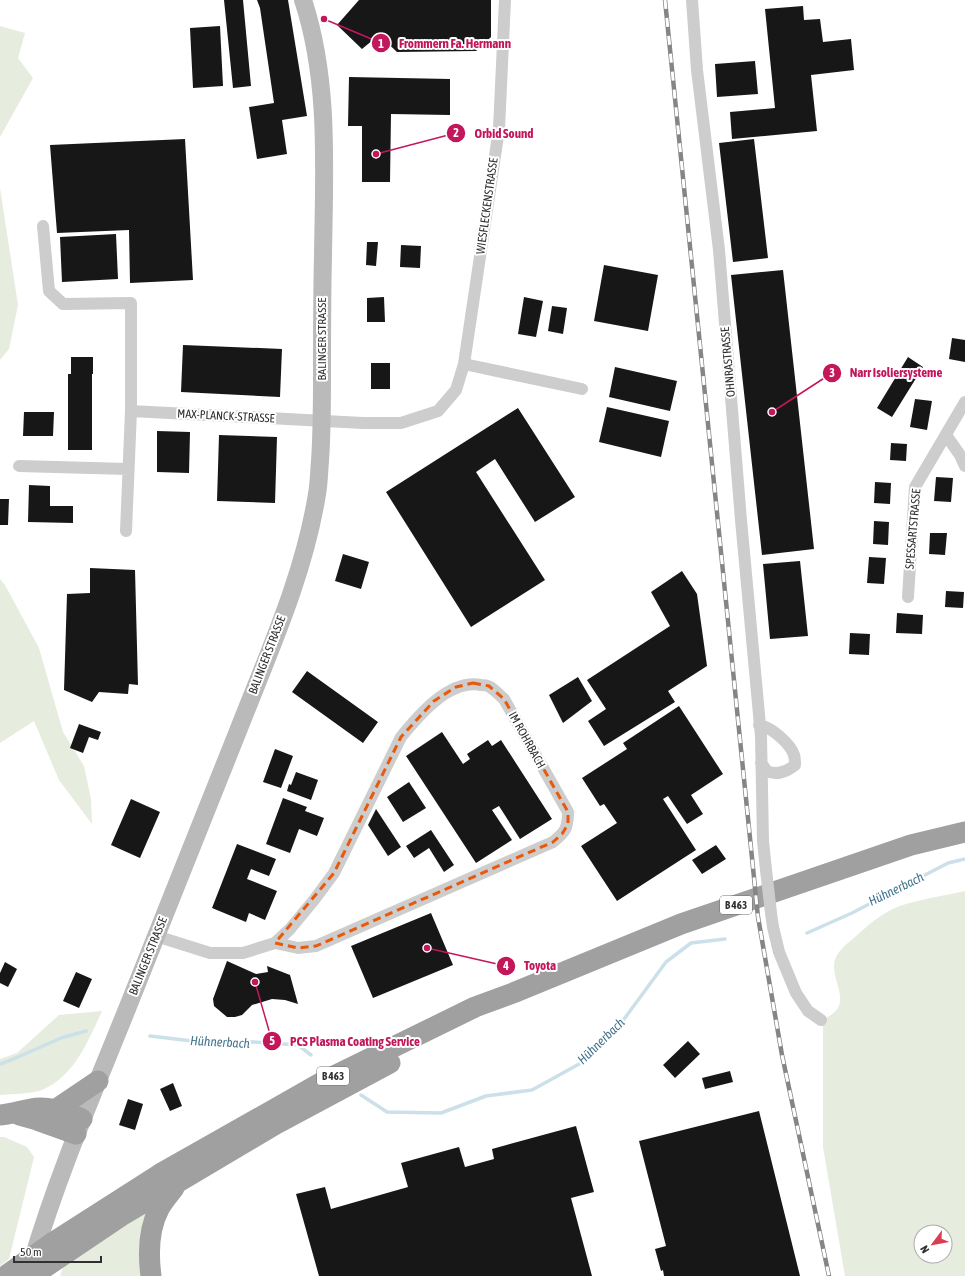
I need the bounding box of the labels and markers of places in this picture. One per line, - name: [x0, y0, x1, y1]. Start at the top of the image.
- callout: Frommern Fa. Hermann: [371, 31, 519, 56]
- callout: Orbid Sound: [446, 121, 541, 146]
- callout: Narr Isoliersysteme: [822, 360, 951, 385]
- callout: Toyota: [496, 953, 564, 978]
- callout: PCS Plasma Coating Service: [262, 1028, 428, 1053]

